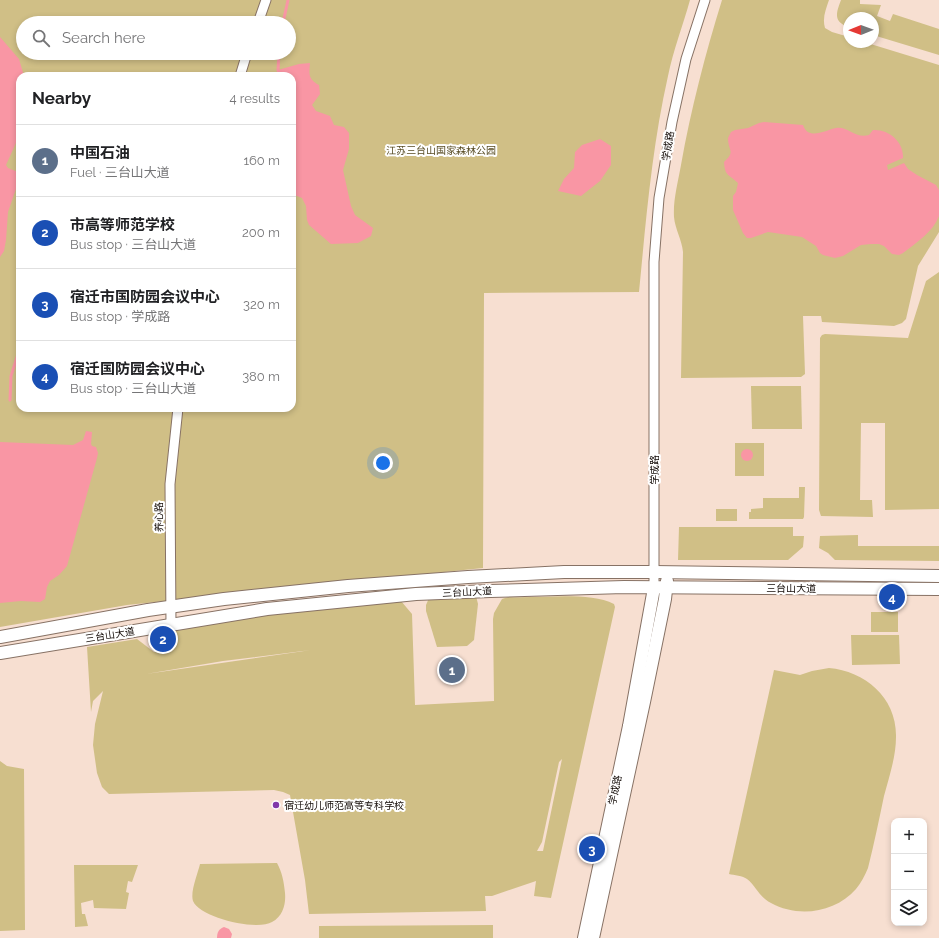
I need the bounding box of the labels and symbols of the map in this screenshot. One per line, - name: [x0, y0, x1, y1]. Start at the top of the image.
- north arrow: [843, 12, 879, 48]
- street label: 学成路: [660, 130, 676, 162]
- park label: 江苏三台山国家森林公园: [386, 145, 496, 156]
- your location: [373, 453, 393, 473]
- street label: 学成路: [649, 455, 660, 485]
- street label: 养心路: [153, 502, 165, 532]
- pin: 4: [879, 582, 905, 612]
- street label: 三台山大道: [766, 583, 816, 594]
- street label: 三台山大道: [442, 585, 492, 599]
- pin: 2: [150, 624, 176, 654]
- street label: 三台山大道: [84, 626, 136, 644]
- pin: 1: [439, 655, 465, 685]
- street label: 学成路: [607, 774, 623, 806]
- marker: 宿迁幼儿师范高等专科学校: [271, 800, 281, 810]
- place label: 宿迁幼儿师范高等专科学校: [284, 800, 404, 811]
- pin: 3: [579, 834, 605, 864]

